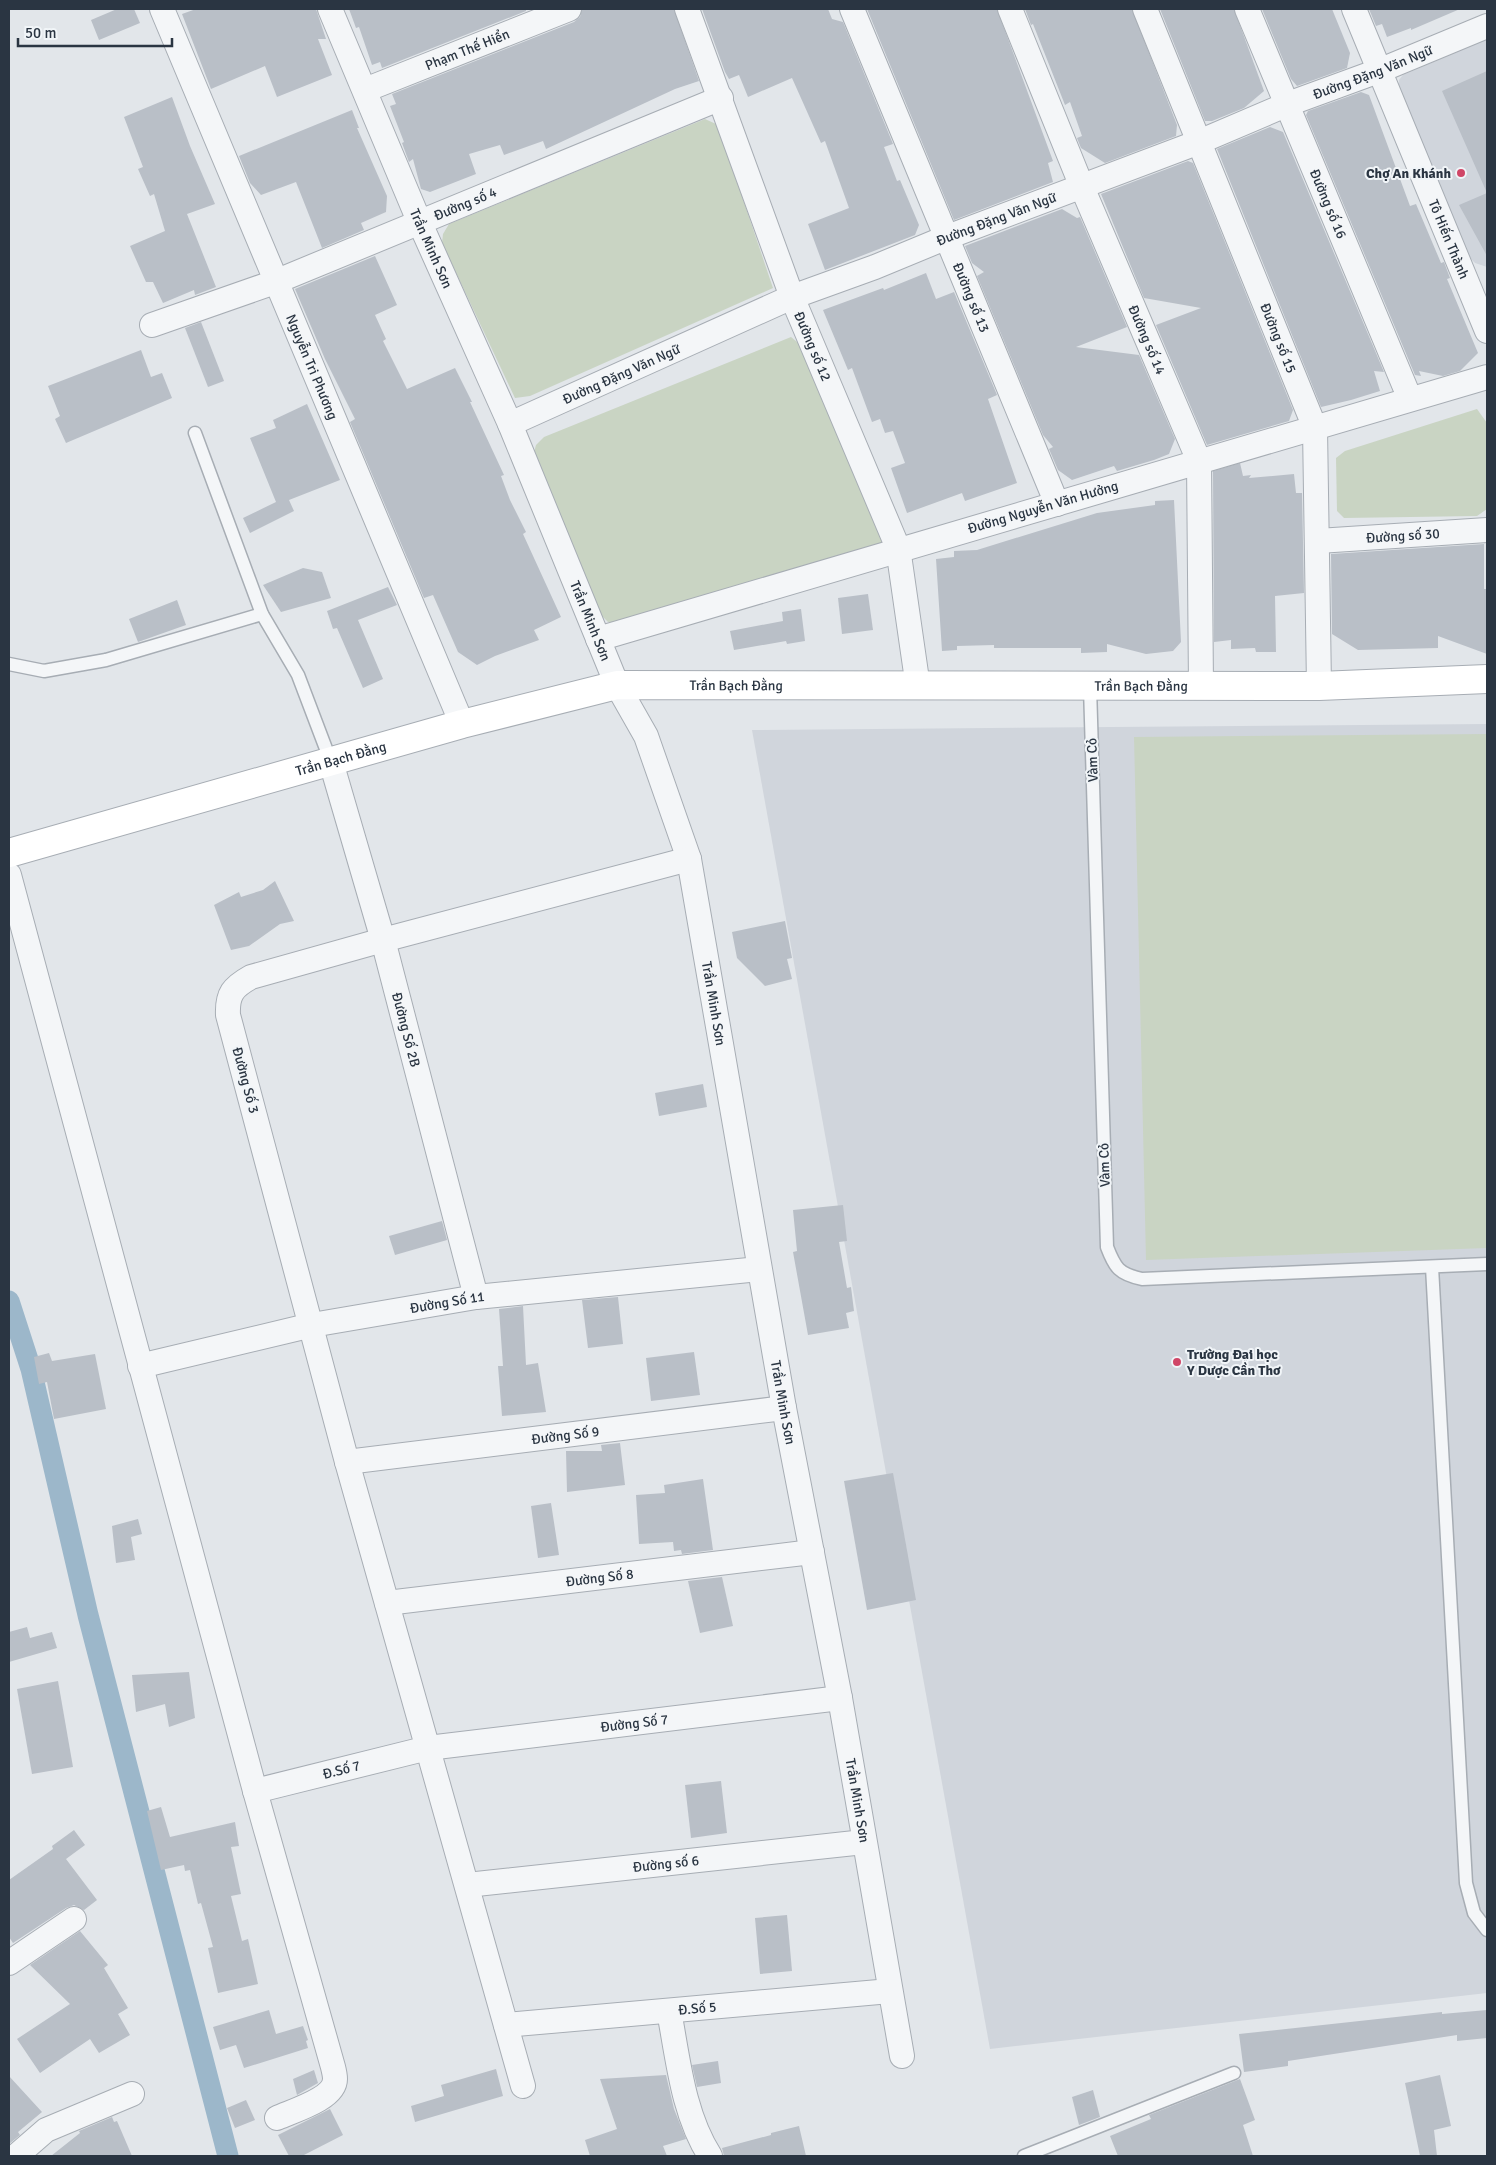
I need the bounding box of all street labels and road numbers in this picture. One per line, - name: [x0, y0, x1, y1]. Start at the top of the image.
- street label: Phạm Thế Hiển: [423, 25, 512, 74]
- street label: Đường Đặng Văn Ngữ: [1310, 41, 1436, 103]
- street label: Đường số 16: [1306, 166, 1350, 241]
- street label: Đường số 4: [431, 183, 500, 225]
- street label: Đường Đặng Văn Ngữ: [934, 188, 1060, 250]
- street label: Tô Hiến Thành: [1425, 197, 1473, 282]
- street label: Trần Minh Sơn: [406, 206, 456, 291]
- street label: Đường số 13: [949, 260, 993, 335]
- street label: Đường số 15: [1256, 301, 1300, 376]
- street label: Đường số 14: [1124, 302, 1169, 378]
- street label: Đường số 12: [790, 309, 835, 384]
- street label: Nguyễn Tri Phương: [282, 312, 341, 422]
- street label: Đường Đặng Văn Ngữ: [560, 340, 684, 408]
- street label: Đường Nguyễn Văn Hưởng: [966, 477, 1120, 537]
- street label: Đường số 30: [1365, 525, 1440, 547]
- street label: Trần Minh Sơn: [566, 578, 614, 664]
- street label: Trần Bạch Đằng: [689, 677, 783, 694]
- street label: Trần Bạch Đằng: [1094, 678, 1188, 695]
- street label: Vàm Cỏ: [1083, 737, 1102, 783]
- street label: Trần Bạch Đằng: [294, 738, 388, 780]
- street label: Trần Minh Sơn: [698, 960, 729, 1047]
- street label: Đường Số 2B: [388, 990, 424, 1069]
- street label: Đường Số 3: [228, 1045, 263, 1115]
- street label: Vàm Cỏ: [1095, 1142, 1114, 1188]
- street label: Đường Số 11: [409, 1288, 486, 1317]
- street label: Trần Minh Sơn: [767, 1359, 799, 1446]
- street label: Đường Số 9: [531, 1423, 600, 1448]
- street label: Đường Số 8: [565, 1565, 634, 1591]
- street label: Đường Số 7: [599, 1711, 669, 1736]
- street label: Đ.Số 7: [321, 1757, 362, 1783]
- street label: Trần Minh Sơn: [842, 1757, 873, 1844]
- street label: Đường số 6: [632, 1852, 700, 1876]
- street label: Đ.Số 5: [677, 1998, 717, 2019]

